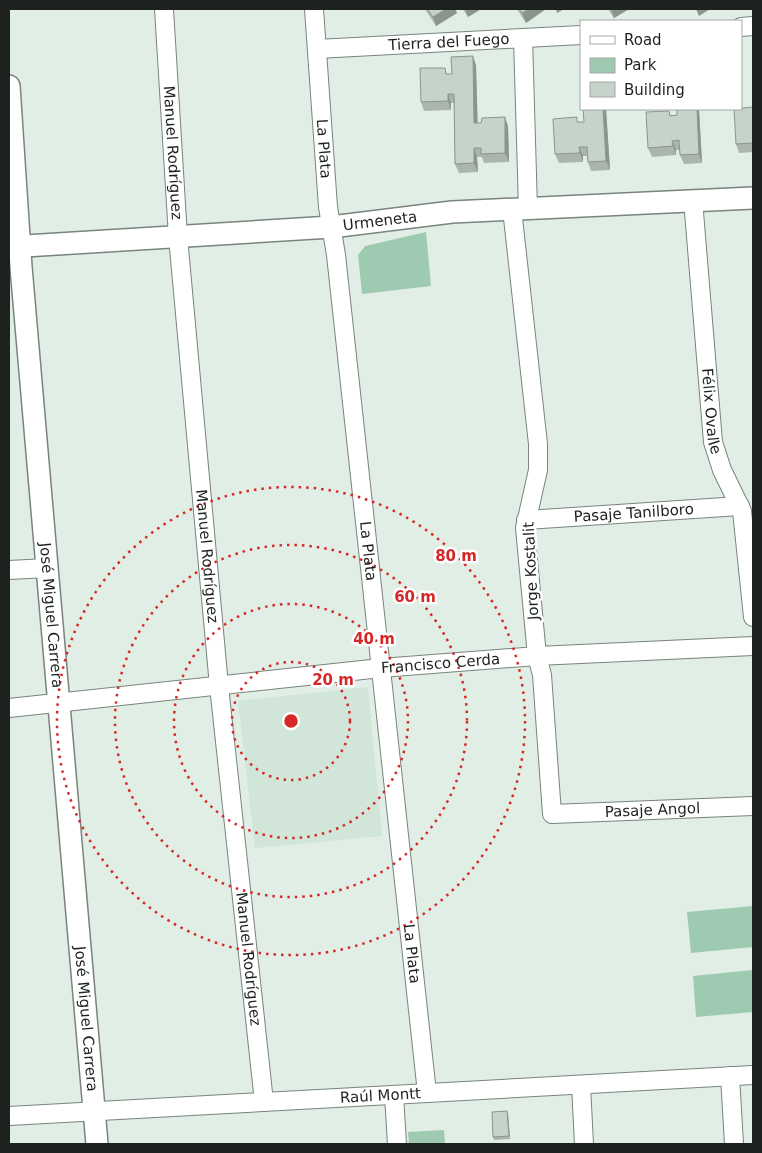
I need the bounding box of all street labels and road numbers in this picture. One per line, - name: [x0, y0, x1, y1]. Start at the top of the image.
- street label: Tierra del Fuego: [387, 30, 510, 54]
- street label: Manuel Rodríguez: [160, 85, 186, 220]
- street label: La Plata: [313, 118, 335, 179]
- street label: Urmeneta: [342, 207, 418, 234]
- street label: Félix Ovalle: [698, 367, 725, 457]
- street label: Manuel Rodríguez: [192, 489, 222, 624]
- street label: Pasaje Tanilboro: [573, 500, 694, 526]
- street label: La Plata: [356, 520, 380, 582]
- street label: Jorge Kostalit: [519, 521, 543, 622]
- street label: José Miguel Carrera: [36, 541, 66, 689]
- street label: Francisco Cerda: [381, 650, 501, 677]
- street label: Pasaje Angol: [604, 799, 701, 821]
- street label: Manuel Rodríguez: [232, 891, 265, 1027]
- street label: La Plata: [400, 923, 424, 984]
- street label: José Miguel Carrera: [71, 944, 101, 1092]
- street label: Raúl Montt: [339, 1084, 422, 1107]

